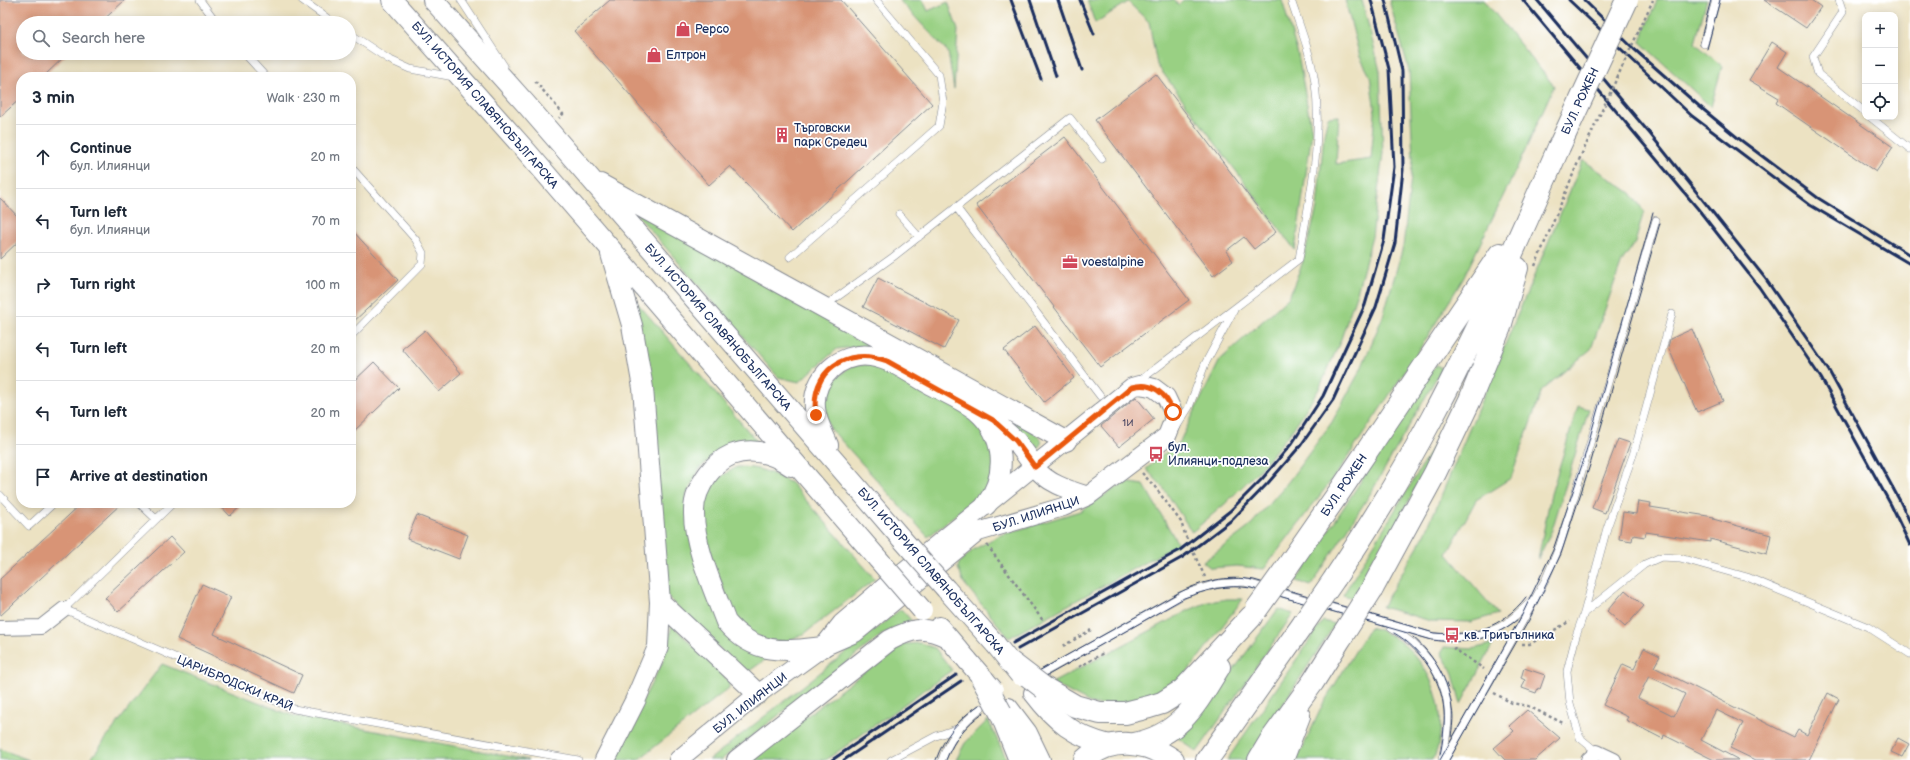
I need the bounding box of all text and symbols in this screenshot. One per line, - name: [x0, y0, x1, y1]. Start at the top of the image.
- map controls: [1862, 12, 1898, 120]
- button: +: [1862, 12, 1898, 48]
- search box: [16, 16, 356, 60]
- street label: БУЛ. ИСТОРИЯ СЛАВЯНОБЪЛГАРСКА: [408, 19, 562, 192]
- shop icon: Pepco: [674, 20, 692, 38]
- place label: Pepco: [695, 22, 730, 37]
- icon: search: [30, 27, 52, 49]
- text: Search here: [62, 29, 145, 48]
- shop icon: Елтрон: [645, 46, 663, 64]
- place label: Елтрон: [666, 48, 706, 63]
- button: −: [1862, 48, 1898, 84]
- street label: БУЛ. РОЖЕН: [1558, 65, 1603, 137]
- button: locate: [1862, 84, 1898, 120]
- text: 3 min: [32, 88, 75, 108]
- text: Walk · 230 m: [266, 90, 340, 106]
- place label: Търговски парк Средец: [794, 121, 867, 150]
- building icon: Търговски парк Средец: [773, 126, 791, 144]
- text: Continue: [70, 139, 132, 158]
- icon: ahead: [32, 146, 54, 168]
- text: 20 m: [310, 149, 340, 165]
- text: бул. Илиянци: [70, 158, 150, 174]
- text: Turn left: [70, 203, 127, 222]
- icon: left: [32, 210, 54, 232]
- text: 70 m: [312, 213, 340, 229]
- text: бул. Илиянци: [70, 222, 150, 238]
- street label: БУЛ. ИСТОРИЯ СЛАВЯНОБЪЛГАРСКА: [641, 241, 795, 414]
- office icon: voestalpine: [1061, 253, 1079, 271]
- place label: voestalpine: [1081, 255, 1144, 270]
- icon: right: [32, 274, 54, 296]
- text: Turn right: [70, 275, 135, 294]
- text: 100 m: [305, 277, 340, 293]
- icon: left: [32, 338, 54, 360]
- text: Turn left: [70, 339, 127, 358]
- text: 20 m: [310, 341, 340, 357]
- icon: left: [32, 402, 54, 424]
- text: Turn left: [70, 403, 127, 422]
- route start: [1164, 403, 1182, 421]
- text: 20 m: [310, 405, 340, 421]
- route end: [807, 406, 825, 424]
- house number: 1И: [1122, 417, 1134, 429]
- place label: бул. Илиянци-подлеза: [1168, 440, 1269, 469]
- bus stop icon: бул. Илиянци-подлеза: [1147, 445, 1165, 463]
- street label: БУЛ. РОЖЕН: [1318, 451, 1371, 519]
- icon: arrive: [32, 466, 54, 488]
- text: Arrive at destination: [70, 467, 208, 486]
- street label: БУЛ. ИСТОРИЯ СЛАВЯНОБЪЛГАРСКА: [854, 485, 1008, 658]
- street label: БУЛ. ИЛИЯНЦИ: [991, 493, 1081, 536]
- bus stop icon: кв. Триъгълника: [1443, 626, 1461, 644]
- place label: кв. Триъгълника: [1464, 628, 1554, 643]
- street label: ЦАРИБРОДСКИ КРАЙ: [174, 652, 295, 715]
- street label: БУЛ. ИЛИЯНЦИ: [710, 670, 790, 737]

